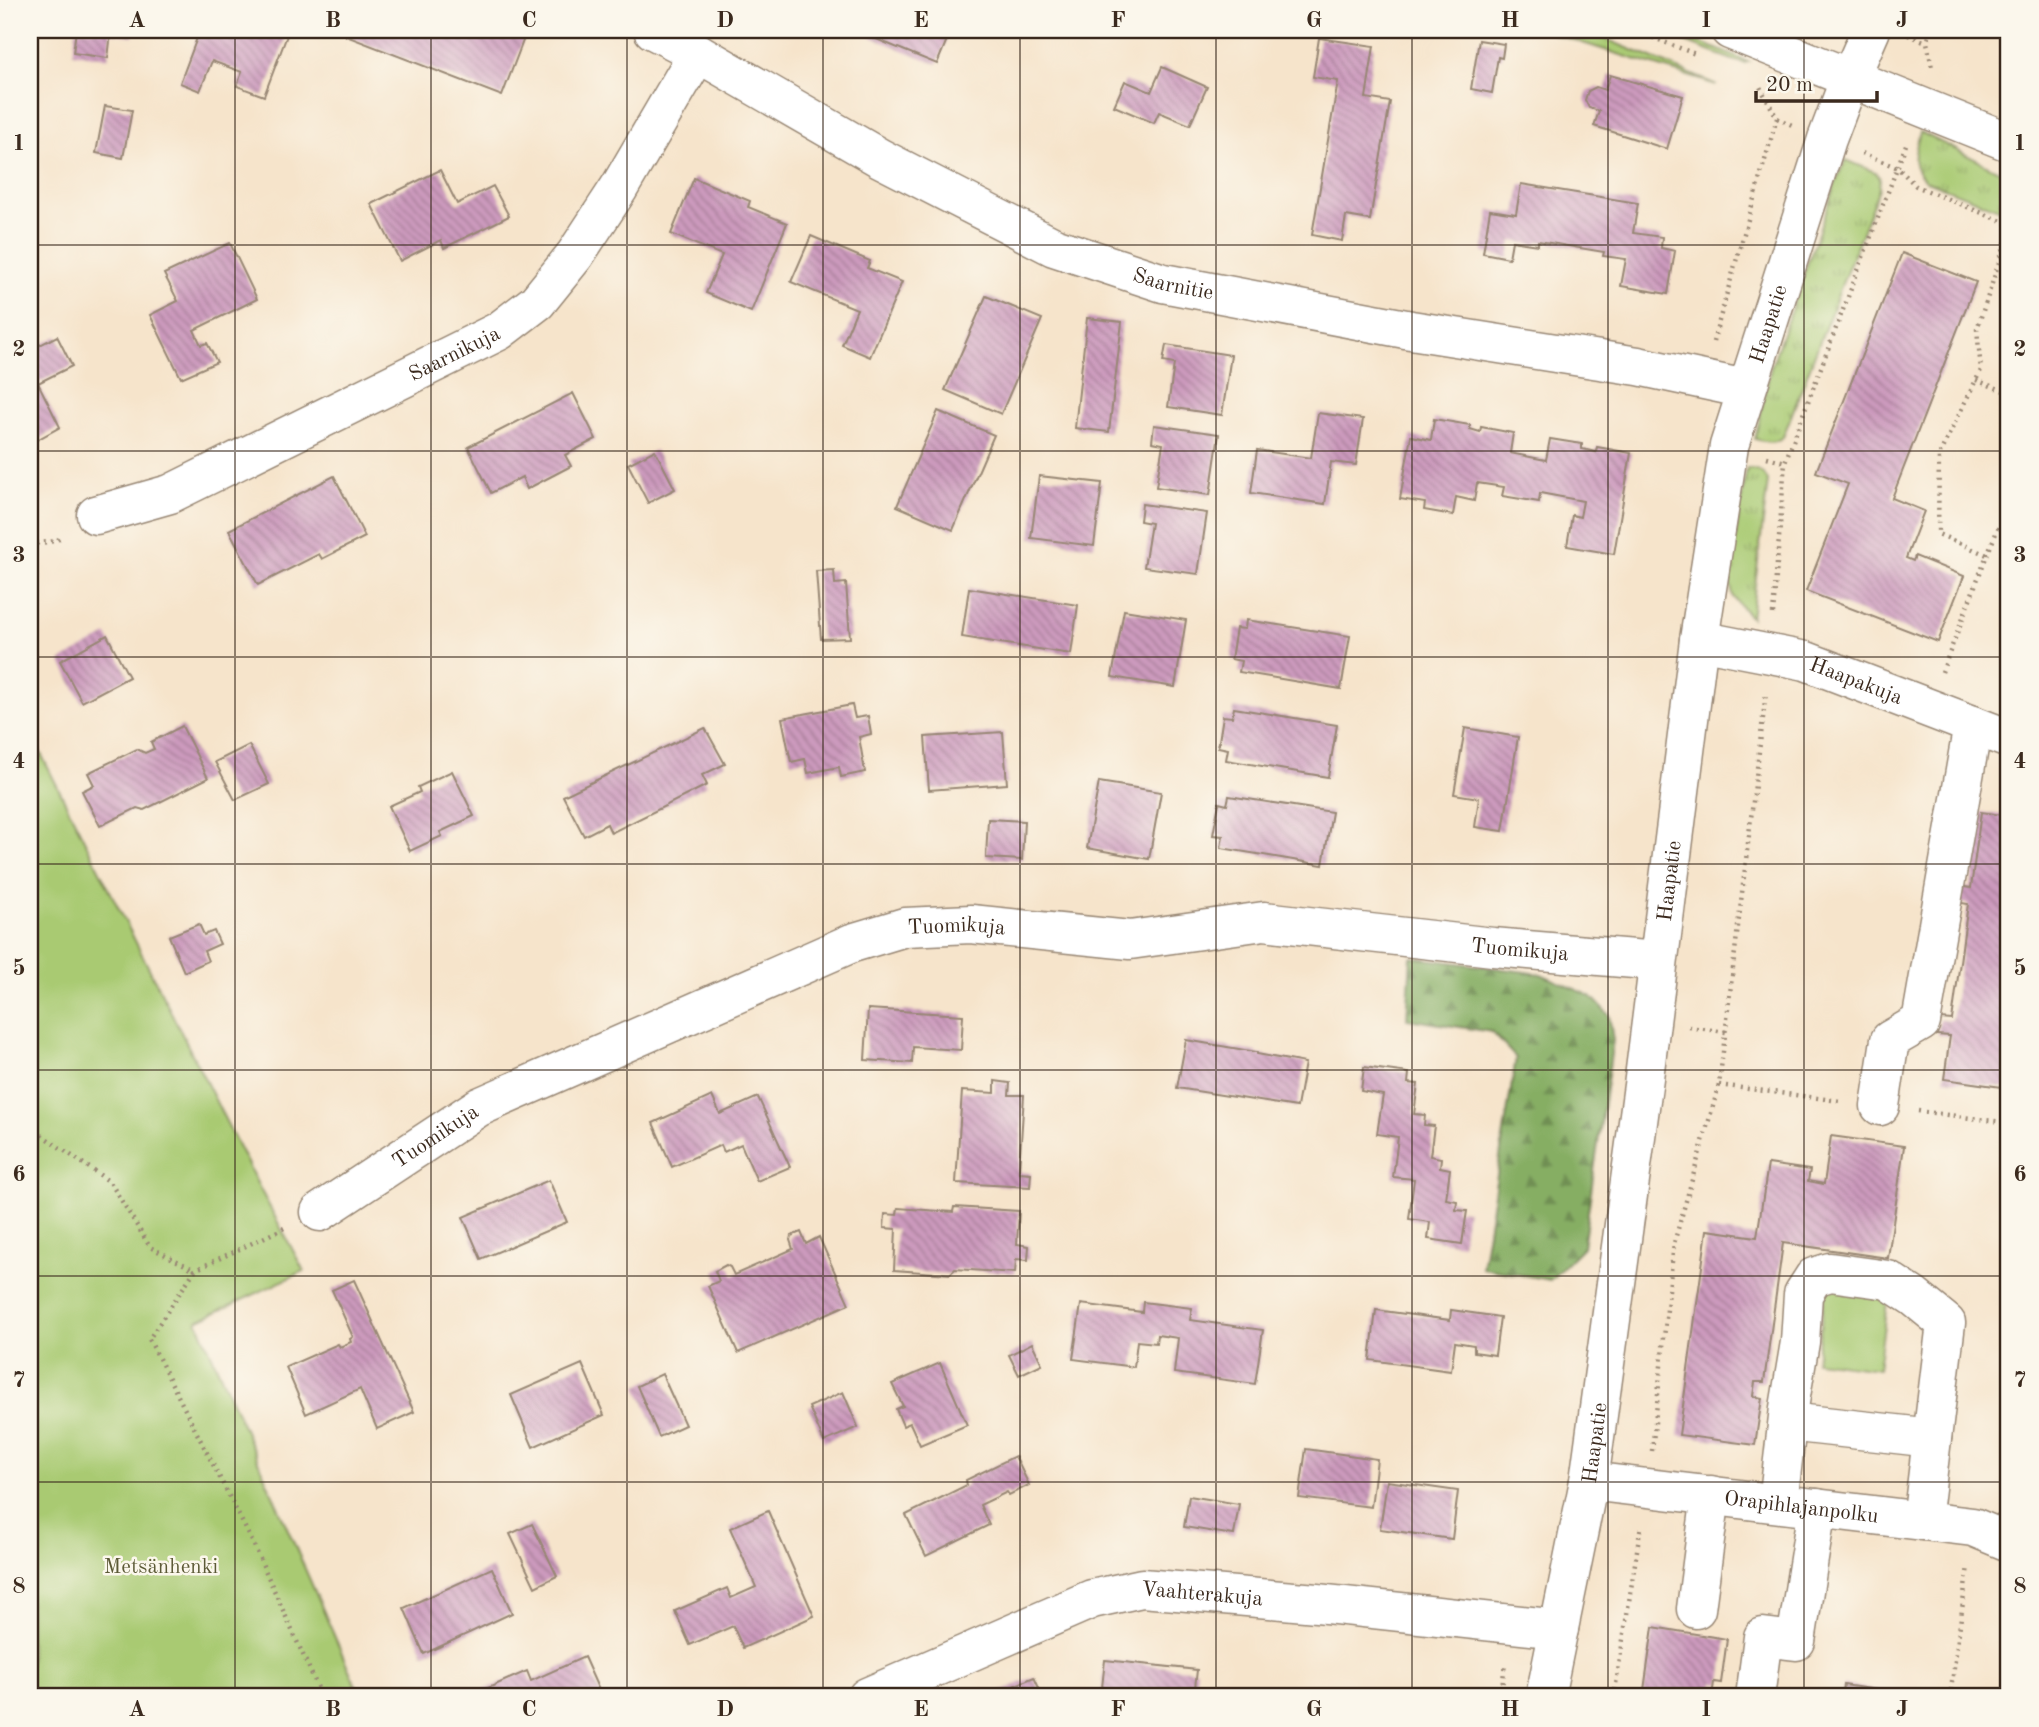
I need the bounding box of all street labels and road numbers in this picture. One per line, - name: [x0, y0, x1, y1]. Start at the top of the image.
- street label: Saarnitie: [1130, 265, 1215, 304]
- street label: Haapatie: [1747, 283, 1792, 366]
- street label: Saarnikuja: [406, 323, 504, 386]
- street label: Haapakuja: [1806, 654, 1905, 709]
- street label: Haapatie: [1655, 839, 1686, 923]
- street label: Tuomikuja: [907, 915, 1006, 939]
- street label: Tuomikuja: [1470, 936, 1570, 965]
- street label: Tuomikuja: [389, 1101, 483, 1173]
- street label: Haapatie: [1580, 1401, 1612, 1485]
- street label: Orapihlajanpolku: [1723, 1488, 1880, 1528]
- street label: Vaahterakuja: [1140, 1579, 1264, 1610]

